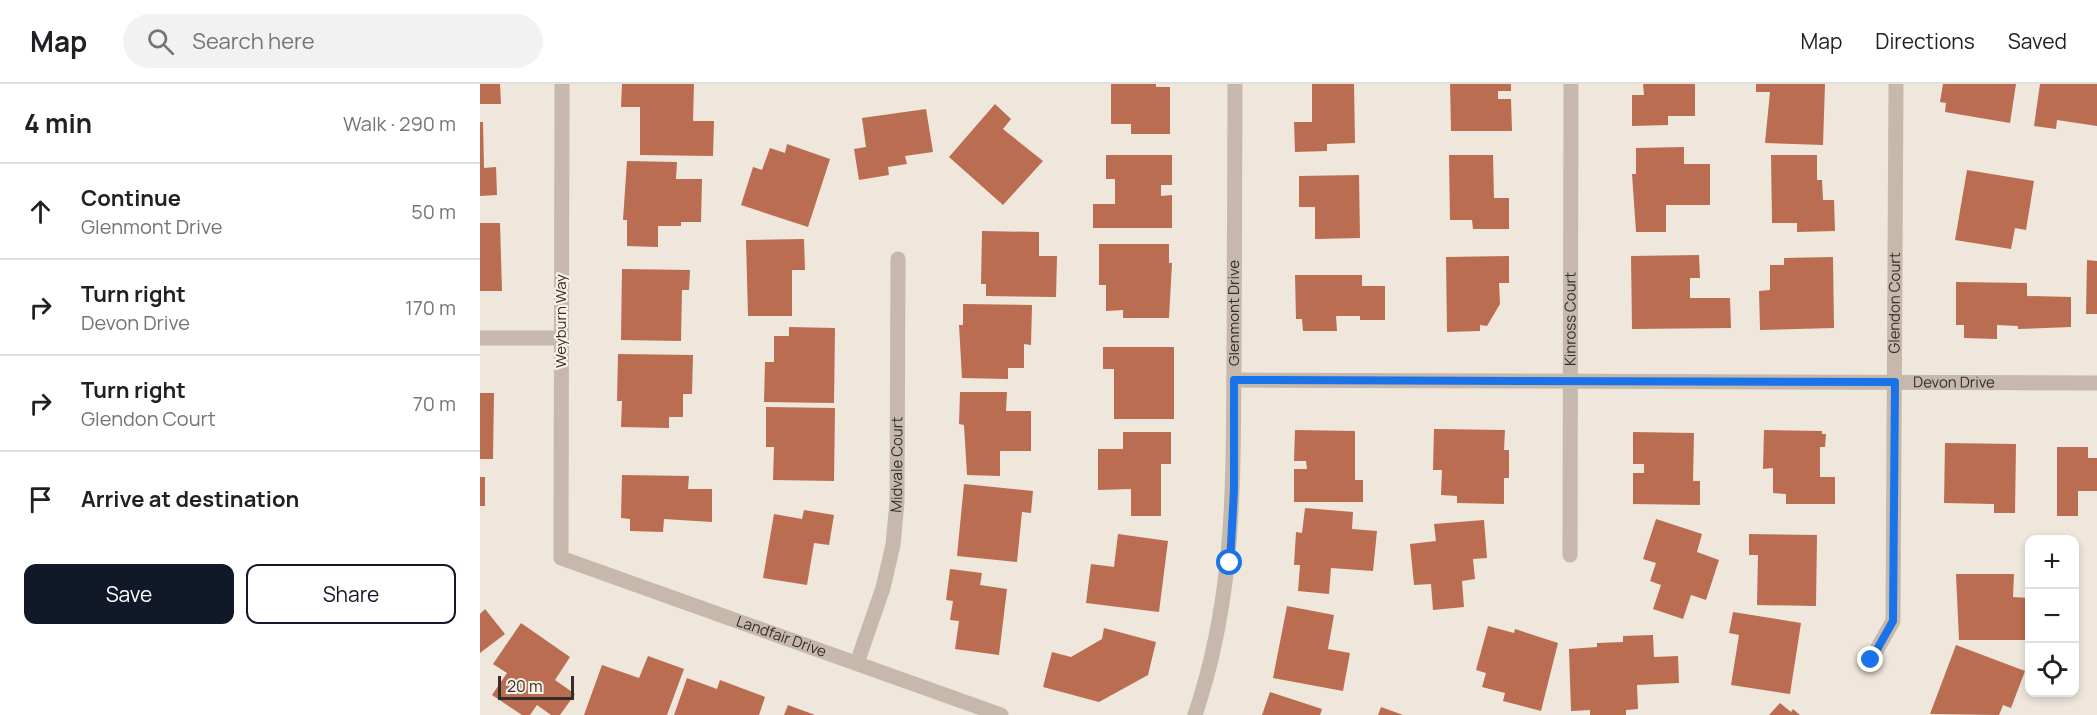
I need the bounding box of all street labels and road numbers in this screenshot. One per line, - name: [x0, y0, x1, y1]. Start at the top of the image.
- street label: Glendon Court: [1883, 252, 1905, 353]
- street label: Glenmont Drive: [1223, 260, 1244, 366]
- street label: Kinross Court: [1559, 272, 1581, 366]
- street label: Weyburn Way: [550, 274, 571, 368]
- street label: Devon Drive: [1913, 371, 1995, 393]
- street label: Midvale Court: [885, 417, 907, 513]
- street label: Landfair Drive: [734, 610, 830, 662]

